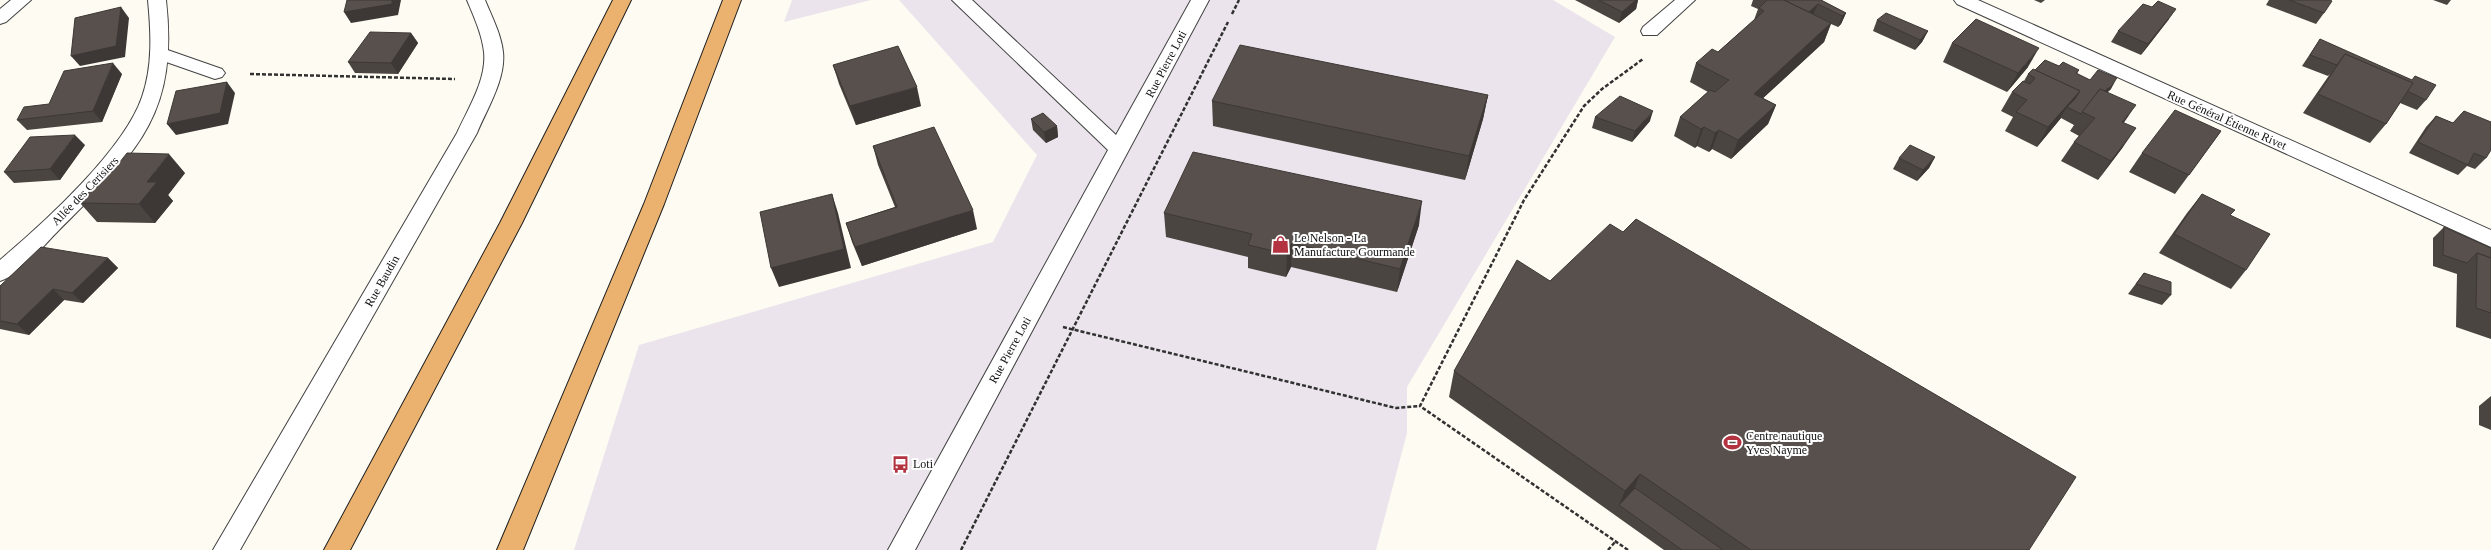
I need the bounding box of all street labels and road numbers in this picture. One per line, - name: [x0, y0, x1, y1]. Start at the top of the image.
- street label: Rue Pierre Loti: [1142, 27, 1190, 100]
- street label: Rue Général Étienne Rivet: [2165, 87, 2289, 153]
- street label: Allée des Cerisiers: [48, 153, 122, 228]
- street label: Rue Baudin: [362, 253, 402, 309]
- street label: Rue Pierre Loti: [986, 314, 1034, 386]

